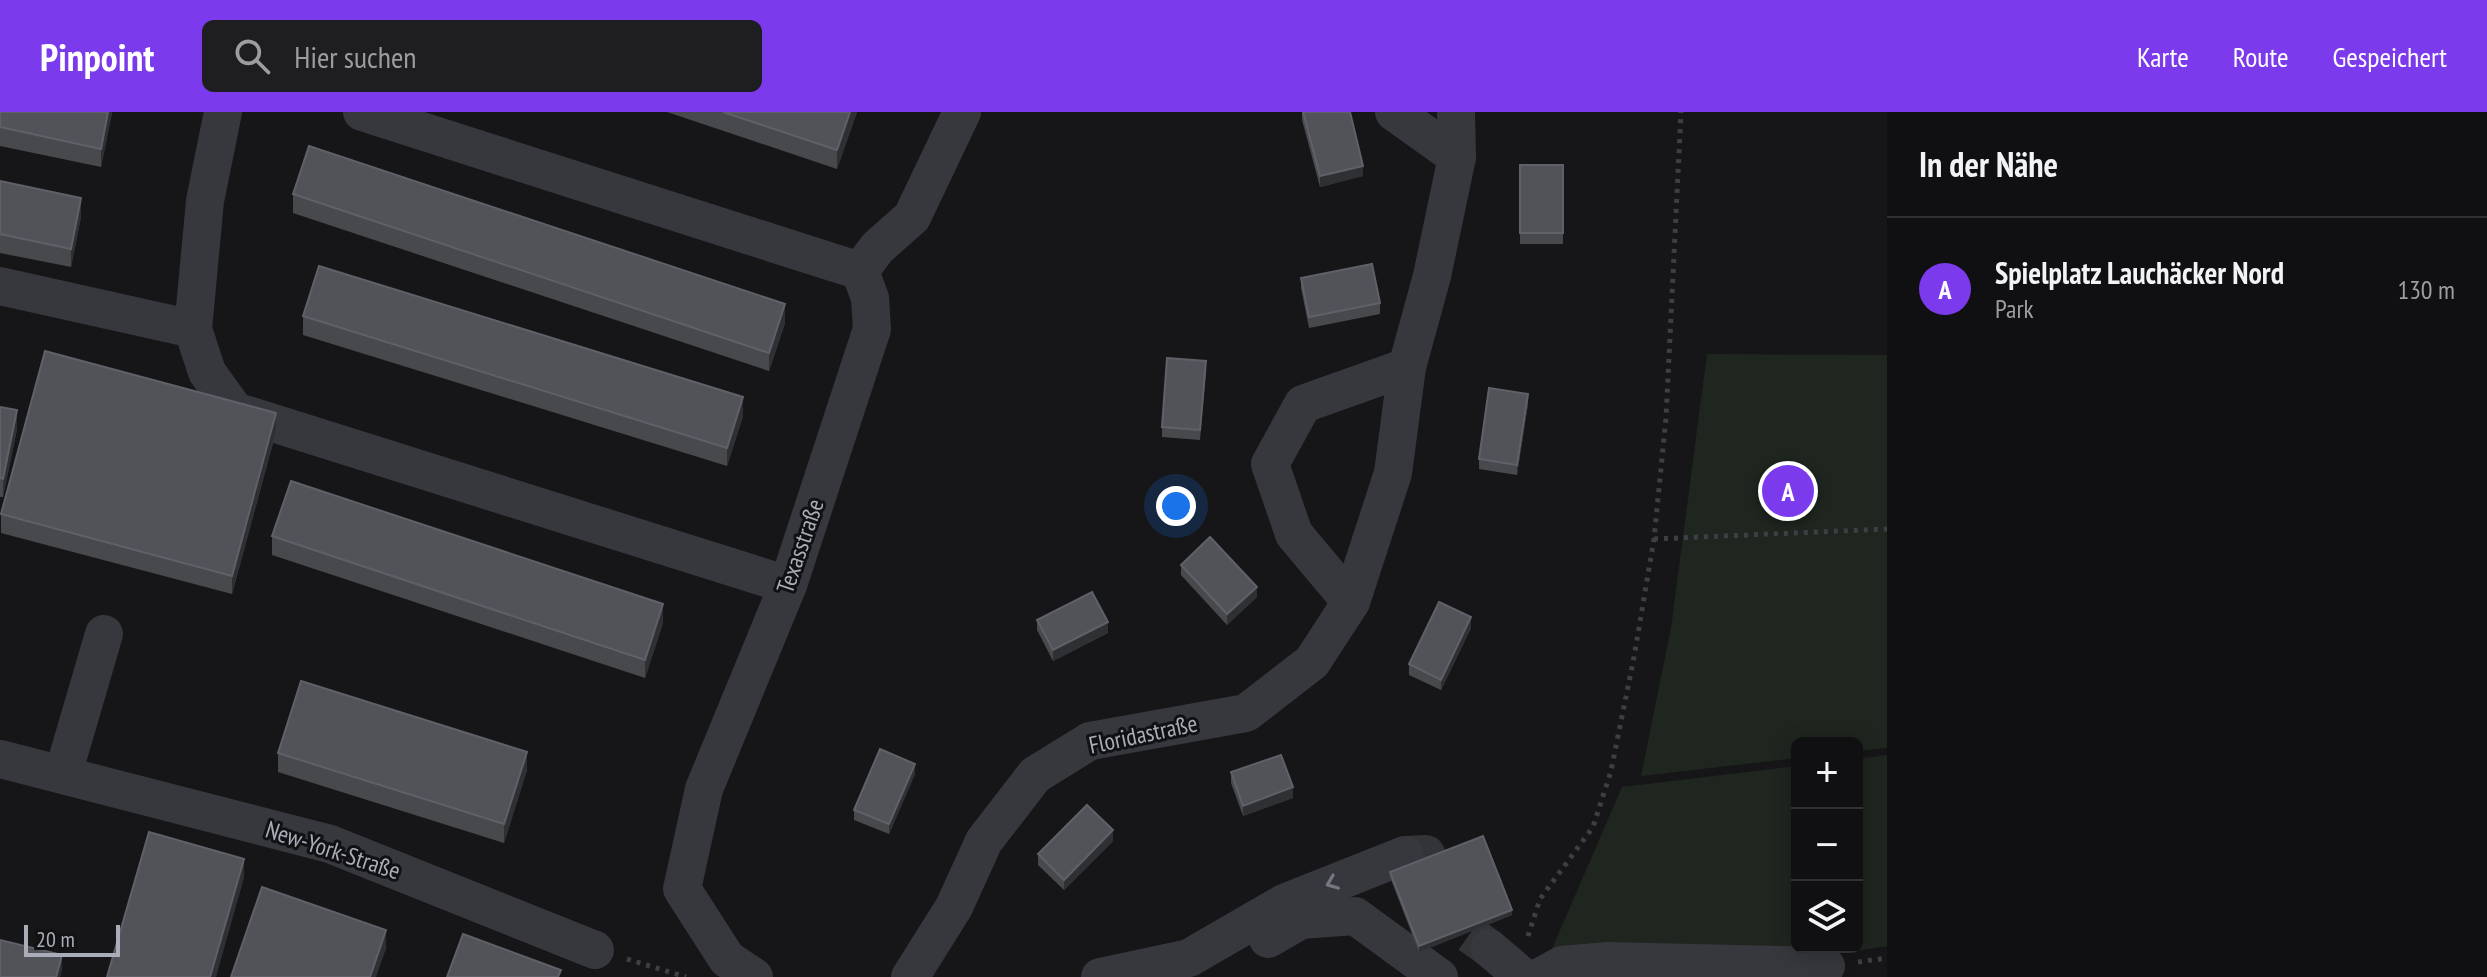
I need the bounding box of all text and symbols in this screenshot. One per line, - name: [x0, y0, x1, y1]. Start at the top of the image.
- search box: [202, 20, 762, 92]
- text: Pinpoint: [40, 32, 154, 81]
- icon: search: [230, 34, 274, 78]
- text: Hier suchen: [294, 37, 416, 76]
- text: Karte: [2137, 38, 2189, 75]
- text: Route: [2233, 38, 2288, 75]
- text: Gespeichert: [2332, 38, 2447, 75]
- text: In der Nähe: [1919, 142, 2058, 186]
- text: Spielplatz Lauchäcker Nord: [1995, 253, 2284, 292]
- text: A: [1938, 273, 1952, 306]
- text: 130 m: [2397, 273, 2455, 306]
- text: Park: [1995, 292, 2034, 325]
- pin: A: [1762, 461, 1814, 521]
- your location: [1156, 486, 1196, 526]
- street label: Texasstraße: [769, 495, 831, 597]
- street label: Floridastraße: [1086, 707, 1200, 761]
- map controls: [1791, 737, 1863, 953]
- button: +: [1791, 737, 1863, 809]
- button: −: [1791, 809, 1863, 881]
- street label: New-York-Straße: [262, 814, 404, 886]
- one-way arrow: [1326, 873, 1340, 889]
- button: layers: [1791, 881, 1863, 953]
- scale bar: [24, 921, 120, 957]
- text: 20 m: [36, 925, 75, 953]

